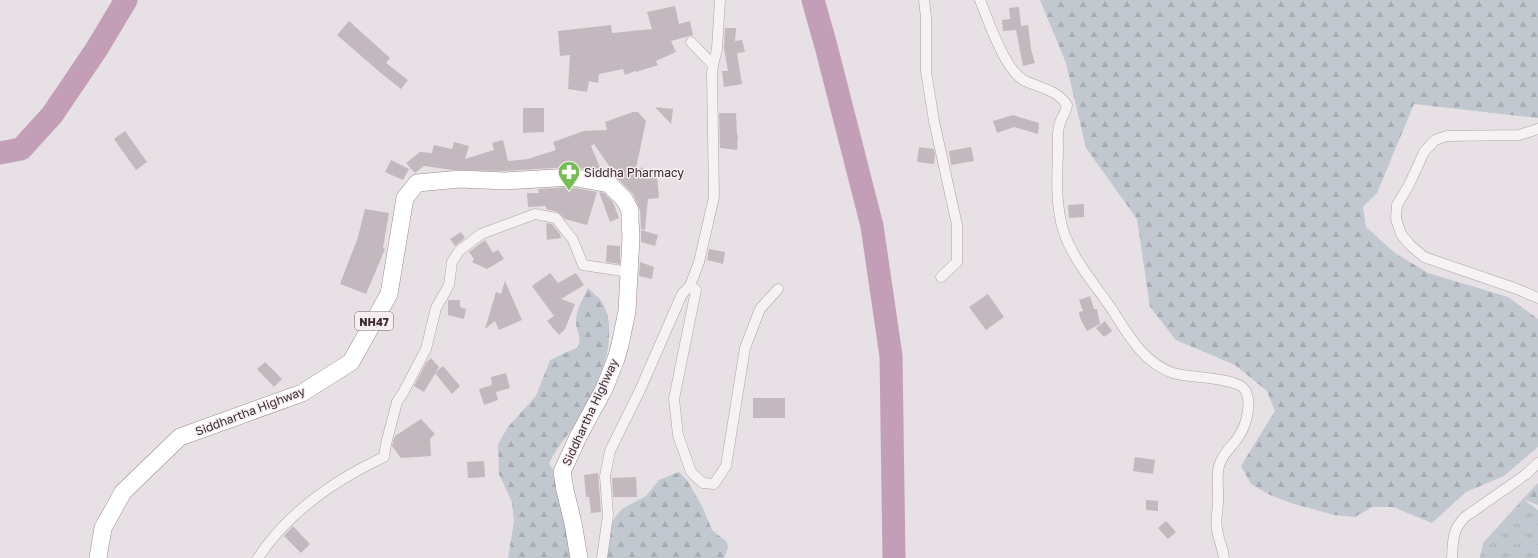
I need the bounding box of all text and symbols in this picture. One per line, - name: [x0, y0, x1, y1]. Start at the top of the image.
- pharmacy icon: Siddha Pharmacy: [556, 159, 582, 192]
- place label: Siddha Pharmacy: [584, 165, 684, 180]
- road number: NH47: [355, 312, 393, 330]
- street label: Siddhartha Highway: [559, 356, 622, 468]
- street label: Siddhartha Highway: [193, 383, 307, 439]

